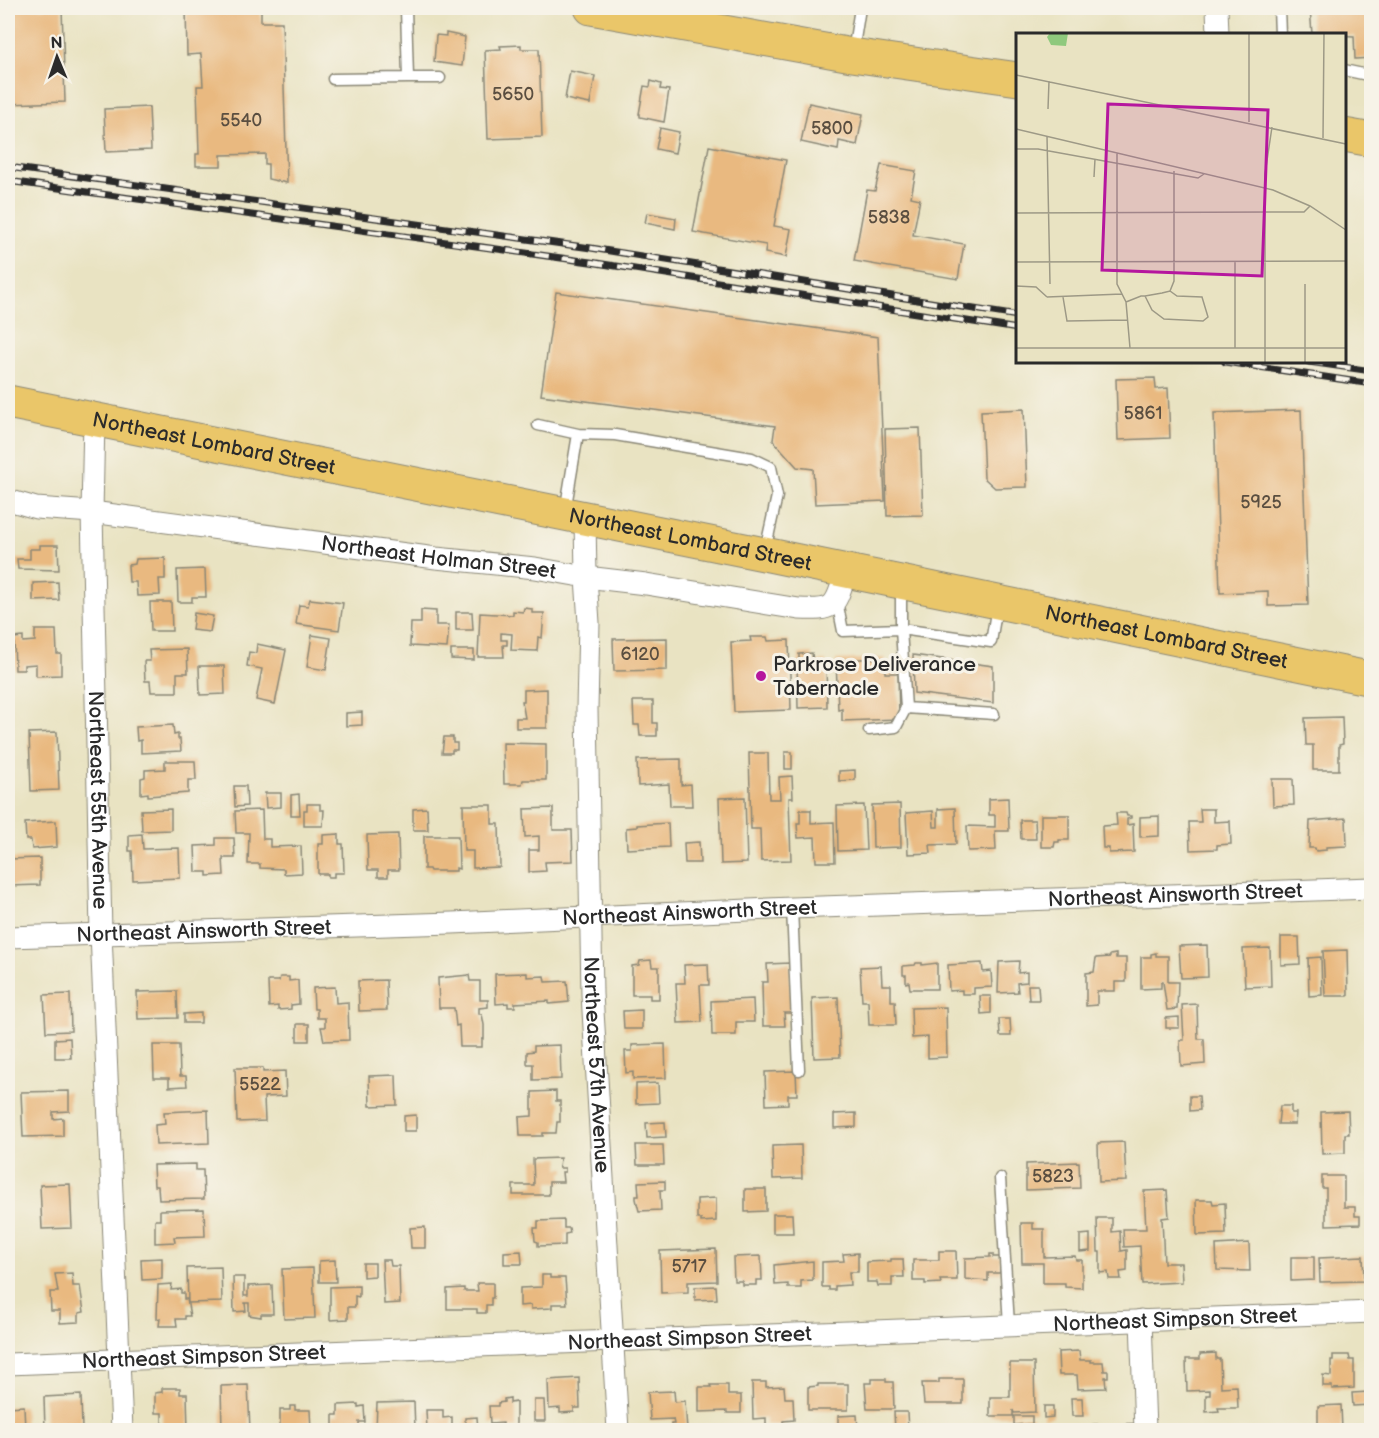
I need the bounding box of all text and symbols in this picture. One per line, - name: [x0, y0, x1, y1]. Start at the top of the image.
- north arrow: [27, 27, 87, 87]
- inset map: [1016, 33, 1346, 363]
- text: N: [50, 34, 63, 53]
- house number: 5650: [492, 84, 534, 105]
- house number: 5540: [220, 110, 262, 131]
- house number: 5800: [811, 118, 853, 139]
- house number: 5838: [868, 207, 910, 228]
- house number: 5861: [1124, 403, 1162, 424]
- street label: Northeast Lombard Street: [90, 407, 338, 480]
- house number: 5925: [1240, 492, 1282, 513]
- street label: Northeast Lombard Street: [567, 503, 815, 576]
- street label: Northeast Holman Street: [320, 530, 559, 584]
- street label: Northeast Lombard Street: [1043, 600, 1291, 674]
- house number: 6120: [620, 644, 660, 665]
- place label: Parkrose Deliverance Tabernacle: [773, 652, 976, 701]
- marker: Parkrose Deliverance Tabernacle: [754, 669, 768, 683]
- street label: Northeast 55th Avenue: [83, 690, 113, 910]
- street label: Northeast Ainsworth Street: [1047, 878, 1304, 912]
- street label: Northeast Ainsworth Street: [562, 895, 818, 931]
- street label: Northeast Ainsworth Street: [76, 914, 332, 947]
- street label: Northeast 57th Avenue: [579, 956, 615, 1174]
- house number: 5522: [239, 1074, 281, 1095]
- house number: 5823: [1032, 1166, 1074, 1187]
- house number: 5717: [672, 1256, 707, 1277]
- street label: Northeast Simpson Street: [1053, 1302, 1298, 1337]
- street label: Northeast Simpson Street: [567, 1321, 813, 1355]
- street label: Northeast Simpson Street: [81, 1339, 327, 1374]

